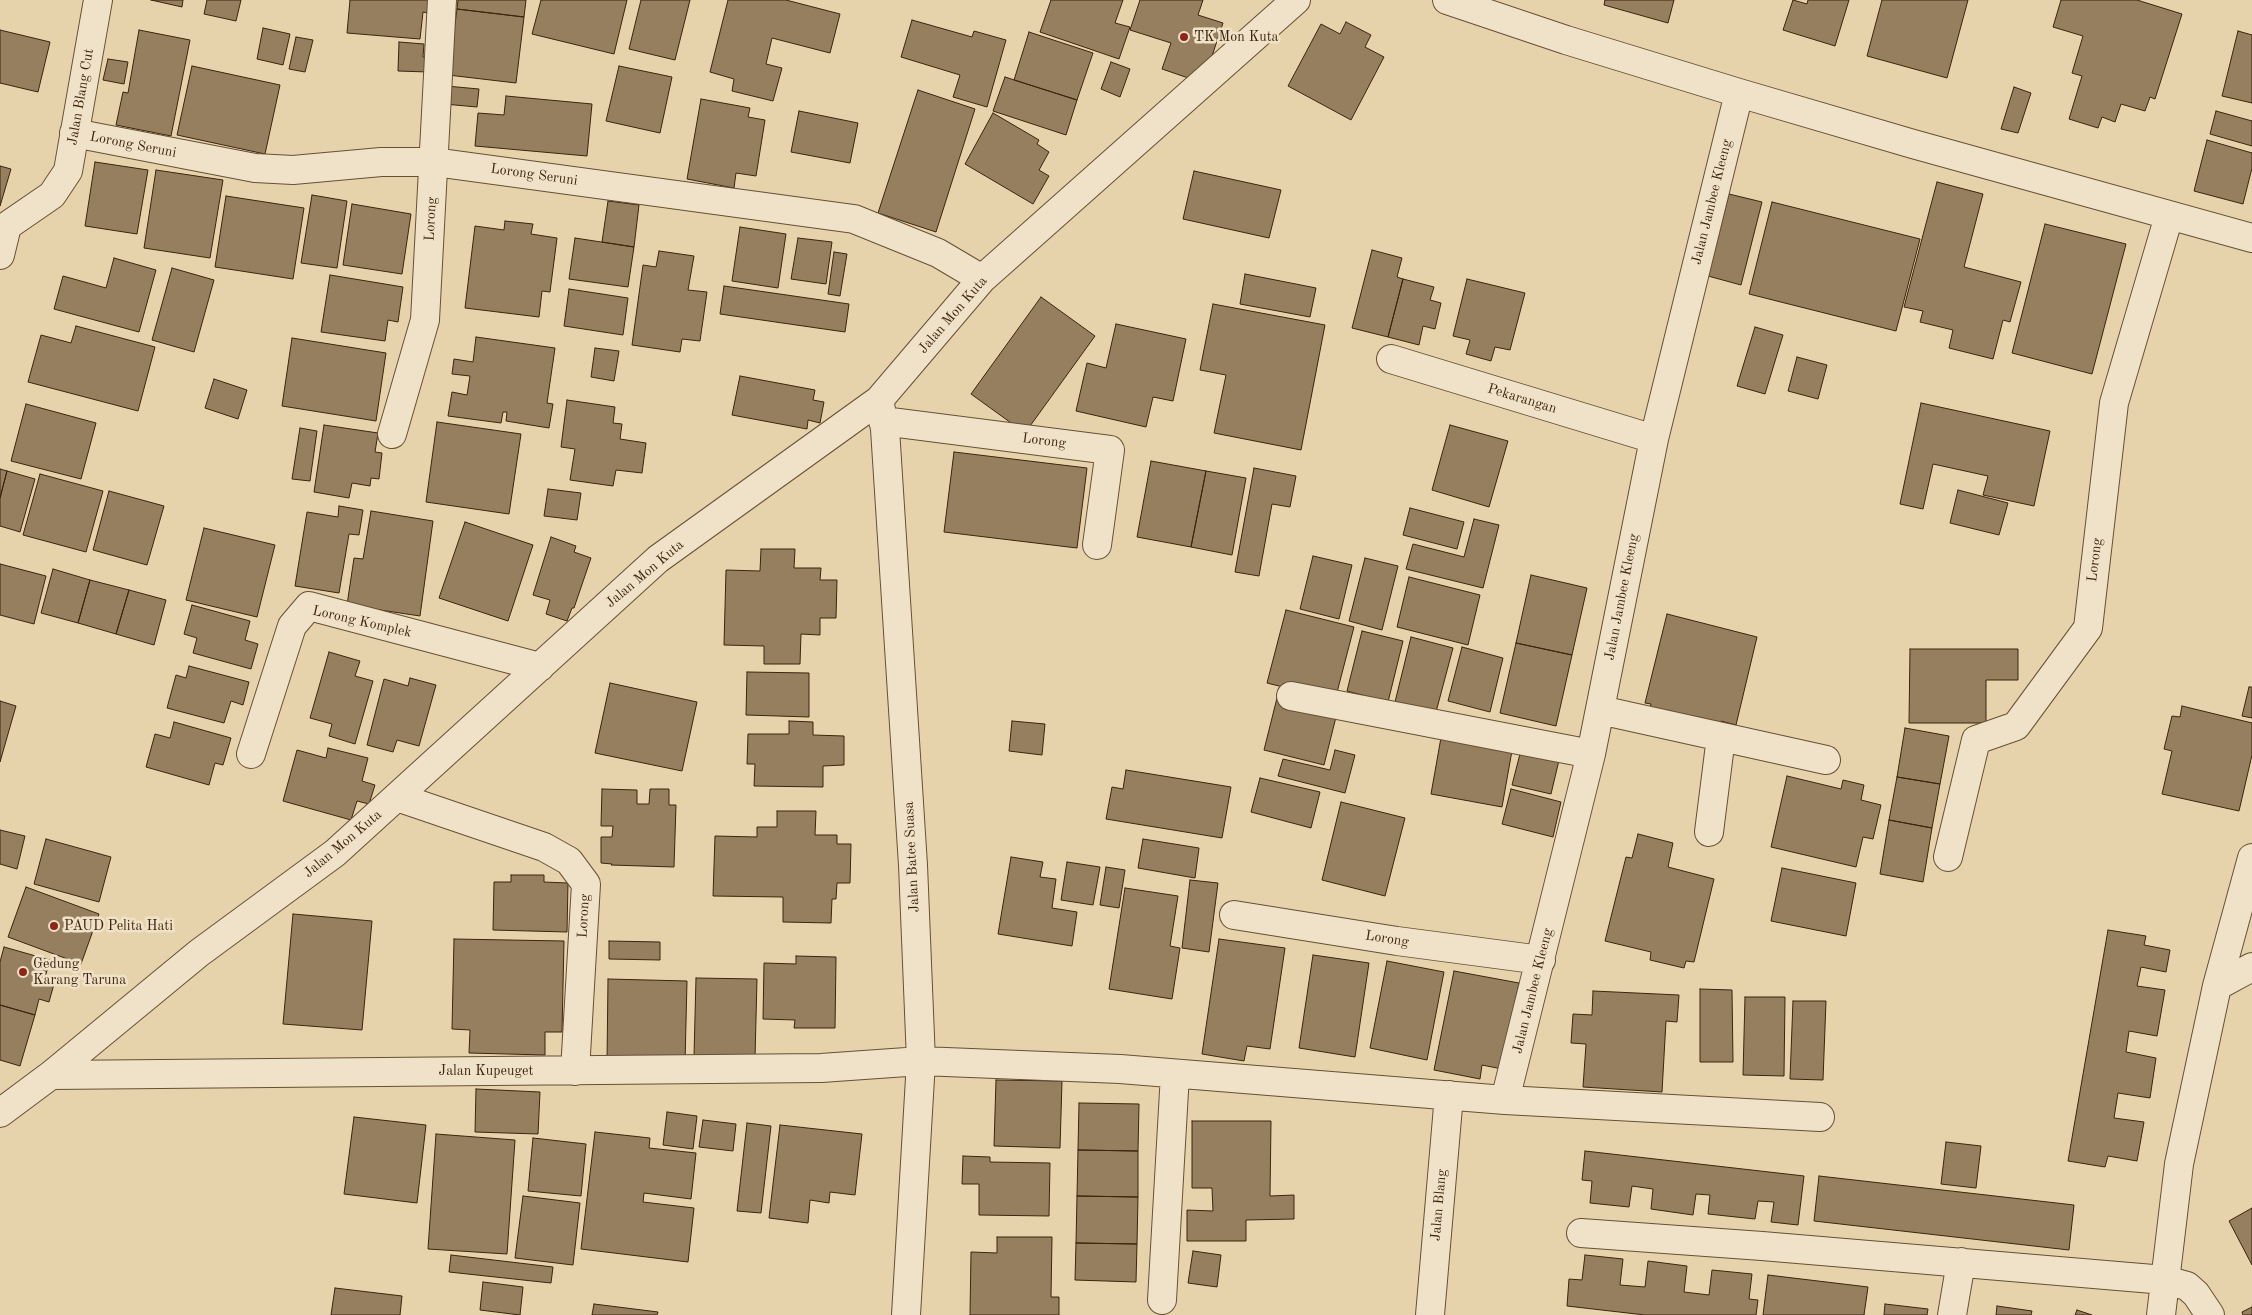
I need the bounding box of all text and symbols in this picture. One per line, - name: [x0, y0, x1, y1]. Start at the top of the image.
- place label: TK Mon Kuta: [1194, 29, 1279, 45]
- marker: TK Mon Kuta: [1178, 31, 1190, 43]
- street label: Jalan Blang Cut: [64, 47, 98, 147]
- street label: Lorong Seruni: [88, 128, 178, 162]
- street label: Jalan Jambee Kleeng: [1688, 138, 1736, 266]
- street label: Lorong Seruni: [489, 161, 579, 189]
- street label: Lorong: [421, 197, 441, 241]
- street label: Jalan Mon Kuta: [915, 273, 991, 357]
- street label: Pekarangan: [1485, 380, 1559, 418]
- street label: Lorong: [1021, 430, 1067, 452]
- street label: Jalan Jambee Kleeng: [1601, 532, 1643, 662]
- street label: Jalan Mon Kuta: [603, 536, 687, 612]
- street label: Lorong: [2084, 537, 2106, 583]
- street label: Lorong Komplek: [311, 602, 413, 642]
- street label: Jalan Batee Suasa: [901, 801, 923, 913]
- street label: Jalan Mon Kuta: [301, 806, 385, 882]
- street label: Lorong: [574, 894, 594, 938]
- place label: PAUD Pelita Hati: [64, 918, 173, 934]
- marker: PAUD Pelita Hati: [48, 920, 60, 932]
- street label: Lorong: [1364, 927, 1410, 951]
- street label: Jalan Jambee Kleeng: [1509, 927, 1557, 1055]
- place label: Gedung Karang Taruna: [33, 956, 126, 989]
- marker: Gedung Karang Taruna: [17, 966, 29, 978]
- street label: Jalan Kupeuget: [439, 1063, 533, 1079]
- street label: Jalan Blang: [1427, 1168, 1451, 1242]

